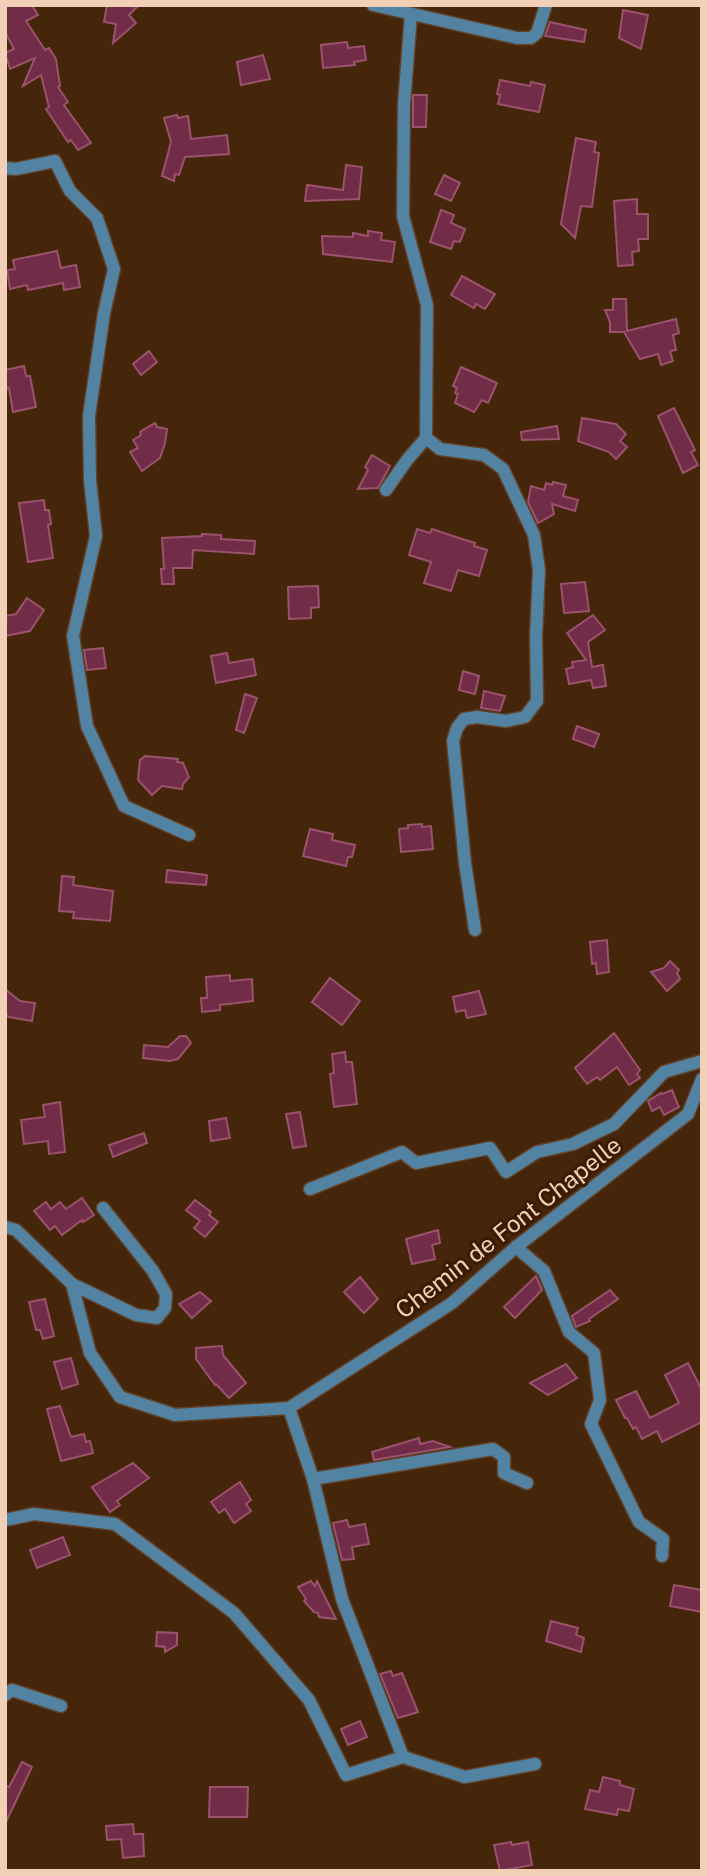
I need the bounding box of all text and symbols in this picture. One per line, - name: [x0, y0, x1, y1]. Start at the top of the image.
- street label: Chemin de Font Chapelle: [390, 1130, 626, 1324]

